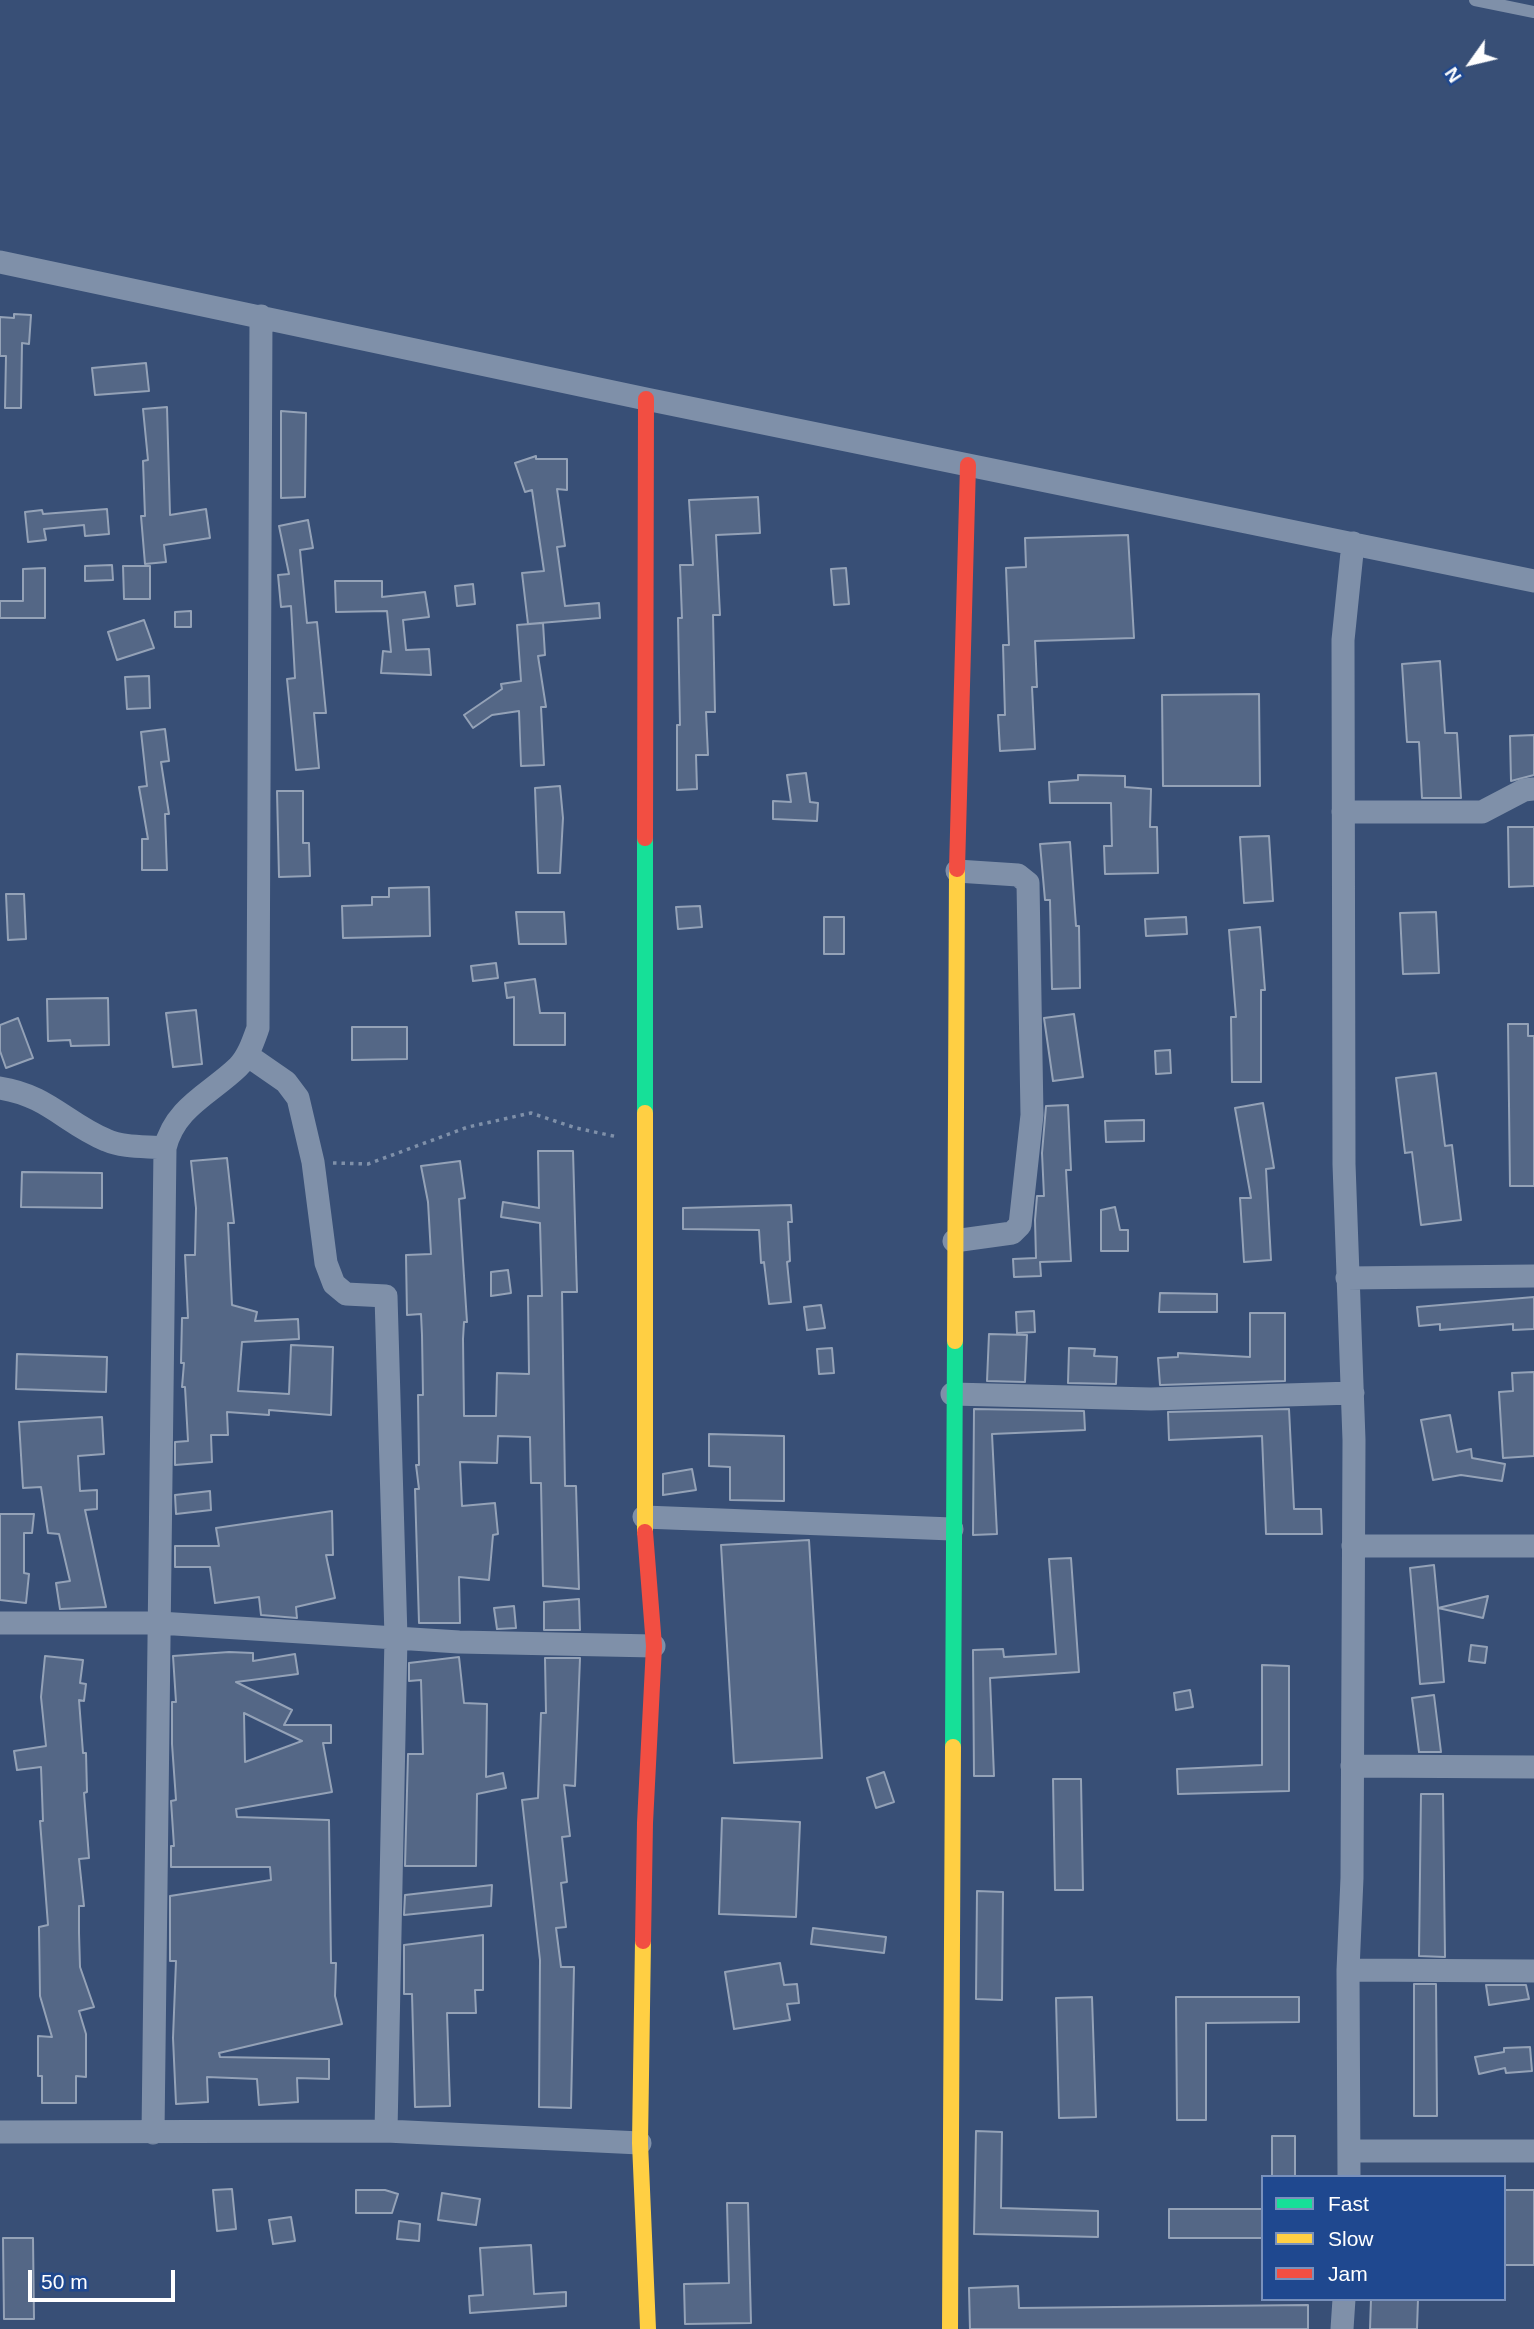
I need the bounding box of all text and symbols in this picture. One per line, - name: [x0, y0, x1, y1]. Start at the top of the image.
- north arrow: [1436, 28, 1506, 98]
- text: N: [1441, 63, 1466, 87]
- legend: [1261, 2175, 1506, 2301]
- text: Fast: [1328, 2192, 1369, 2215]
- text: Slow: [1328, 2227, 1374, 2250]
- scale bar: [32, 2256, 178, 2300]
- text: Jam: [1328, 2262, 1368, 2285]
- text: 50 m: [41, 2270, 88, 2293]

